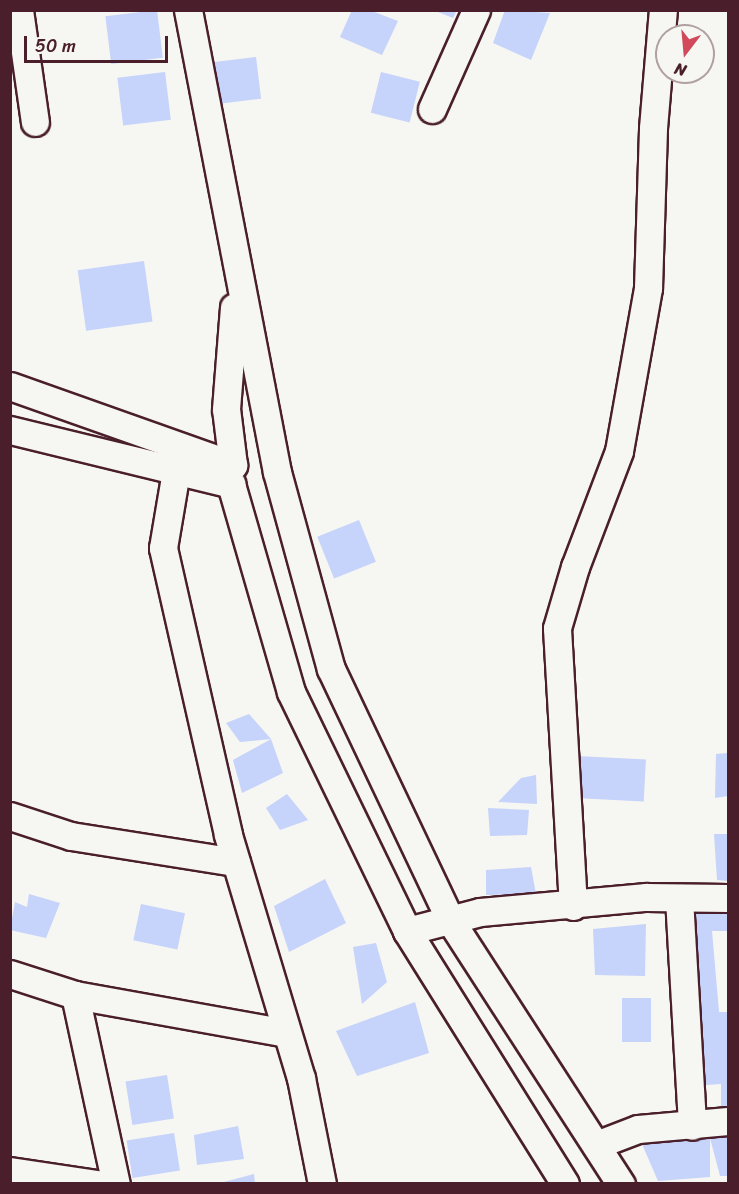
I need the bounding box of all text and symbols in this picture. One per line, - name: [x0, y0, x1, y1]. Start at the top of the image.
- scale bar: [27, 24, 171, 62]
- north arrow: [655, 24, 715, 84]
- text: 50 m: [35, 30, 76, 62]
- text: N: [671, 54, 690, 85]

